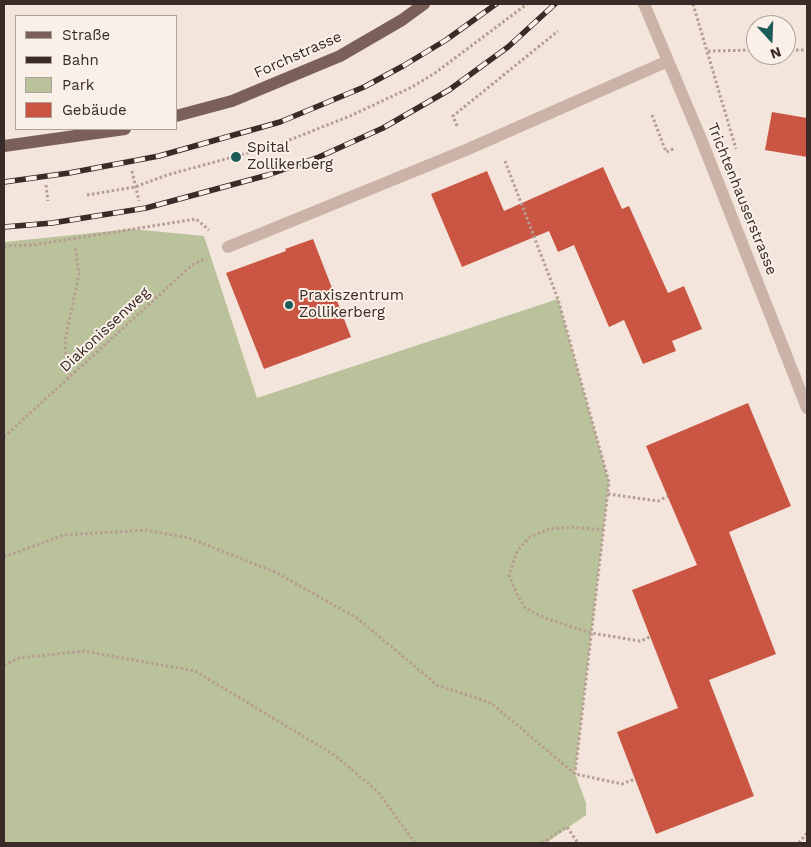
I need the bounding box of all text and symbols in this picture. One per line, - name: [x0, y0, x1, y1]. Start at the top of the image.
- legend: [15, 15, 178, 130]
- north arrow: [746, 15, 796, 65]
- text: Straße: [62, 26, 110, 44]
- street label: Forchstrasse: [251, 28, 345, 82]
- text: N: [768, 44, 783, 62]
- text: Bahn: [62, 51, 99, 69]
- text: Park: [62, 76, 94, 94]
- text: Gebäude: [62, 101, 127, 119]
- street label: Trichtenhauserstrasse: [703, 120, 781, 278]
- place label: Spital Zollikerberg: [247, 139, 333, 174]
- marker: Spital Zollikerberg: [229, 150, 243, 164]
- street label: Diakonissenweg: [56, 284, 154, 376]
- place label: Praxiszentrum Zollikerberg: [299, 287, 404, 322]
- marker: Praxiszentrum Zollikerberg: [283, 299, 295, 311]

